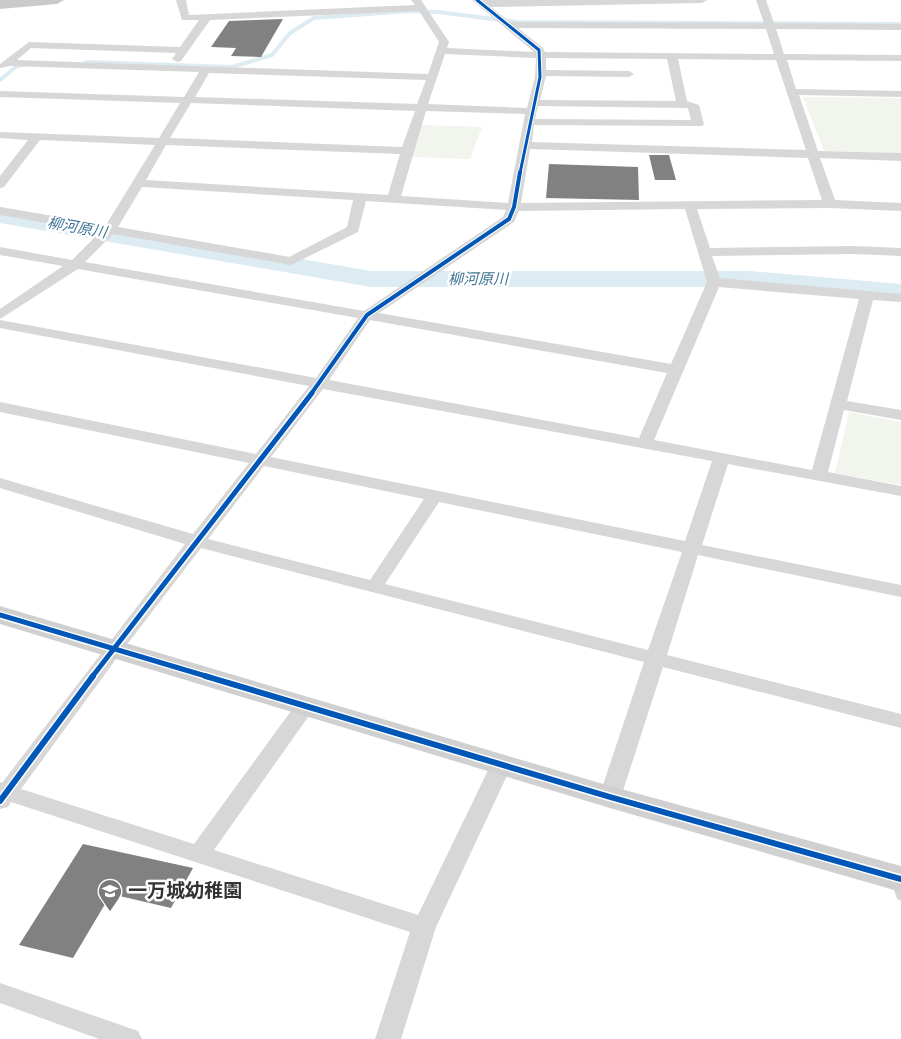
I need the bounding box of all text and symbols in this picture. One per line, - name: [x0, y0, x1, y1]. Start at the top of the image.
- water label: 柳河原川: [46, 212, 110, 244]
- water label: 柳河原川: [448, 269, 510, 290]
- school or university icon: 一万城幼稚園: [97, 878, 123, 912]
- place label: 一万城幼稚園: [128, 878, 242, 905]

